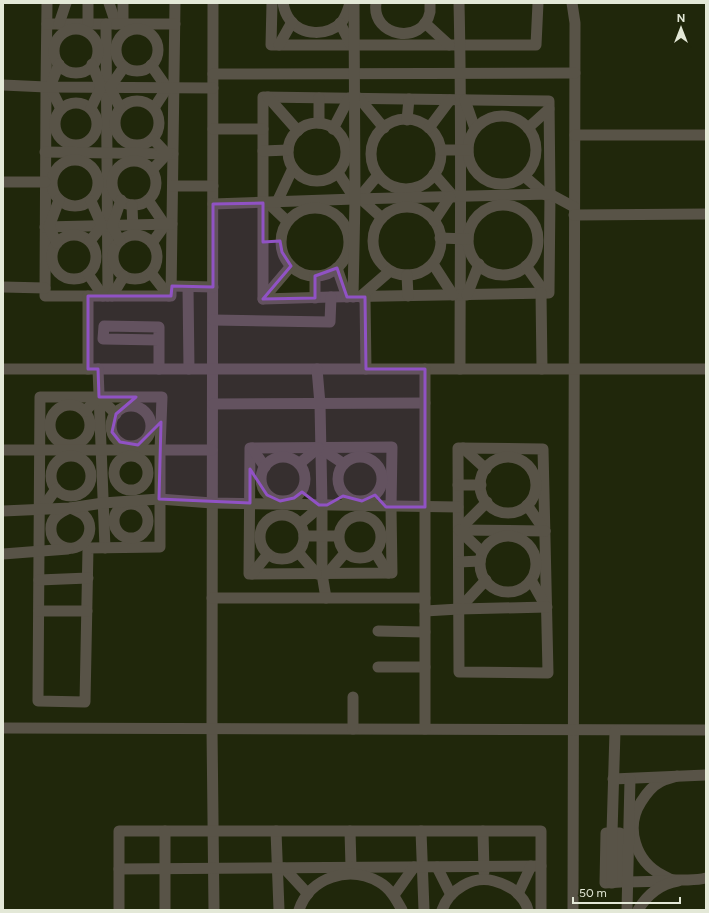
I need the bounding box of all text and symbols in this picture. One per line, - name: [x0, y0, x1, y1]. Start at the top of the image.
- north arrow: [661, 8, 701, 48]
- text: N: [677, 12, 685, 25]
- scale bar: [573, 879, 680, 905]
- text: 50 m: [579, 886, 607, 900]

